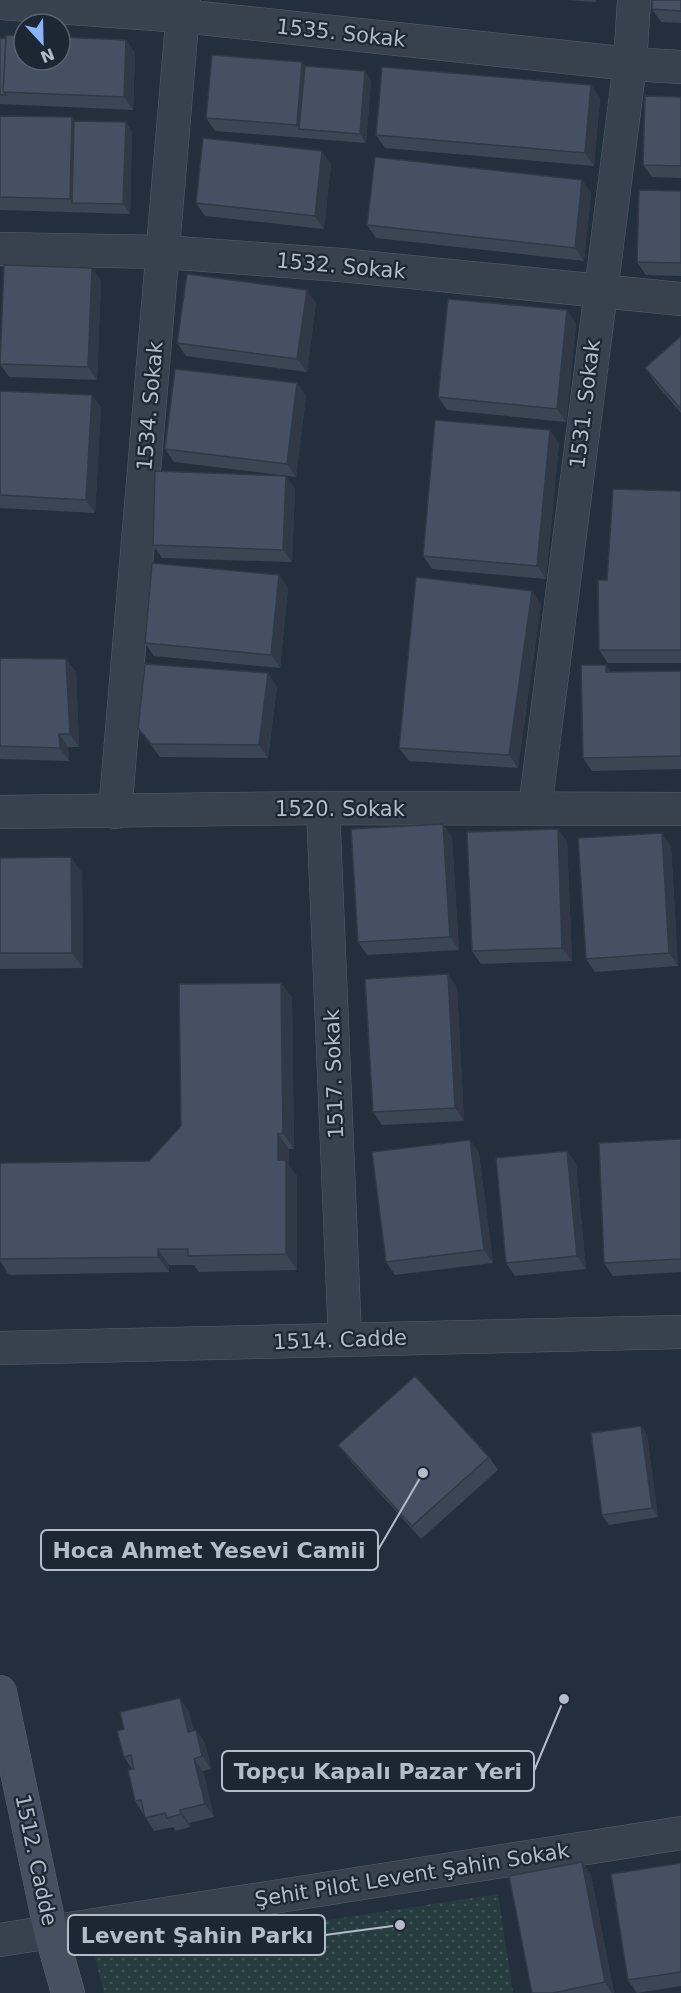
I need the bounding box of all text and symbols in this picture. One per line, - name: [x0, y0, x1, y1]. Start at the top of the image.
- north arrow: [12, 12, 72, 72]
- street label: 1535. Sokak: [275, 14, 408, 52]
- text: N: [38, 44, 57, 67]
- street label: 1532. Sokak: [275, 248, 408, 284]
- street label: 1531. Sokak: [565, 337, 605, 470]
- street label: 1534. Sokak: [132, 339, 168, 472]
- street label: 1520. Sokak: [275, 797, 406, 821]
- street label: 1517. Sokak: [320, 1008, 348, 1139]
- street label: 1514. Cadde: [273, 1326, 407, 1354]
- callout: Hoca Ahmet Yesevi Camii: [41, 1530, 378, 1570]
- text: Hoca Ahmet Yesevi Camii: [52, 1538, 366, 1563]
- callout: Topçu Kapalı Pazar Yeri: [222, 1751, 534, 1791]
- text: Topçu Kapalı Pazar Yeri: [234, 1759, 522, 1784]
- street label: 1512. Cadde: [10, 1792, 62, 1928]
- street label: Şehit Pilot Levent Şahin Sokak: [253, 1838, 572, 1912]
- callout: Levent Şahin Parkı: [68, 1915, 325, 1955]
- text: Levent Şahin Parkı: [81, 1923, 313, 1948]

